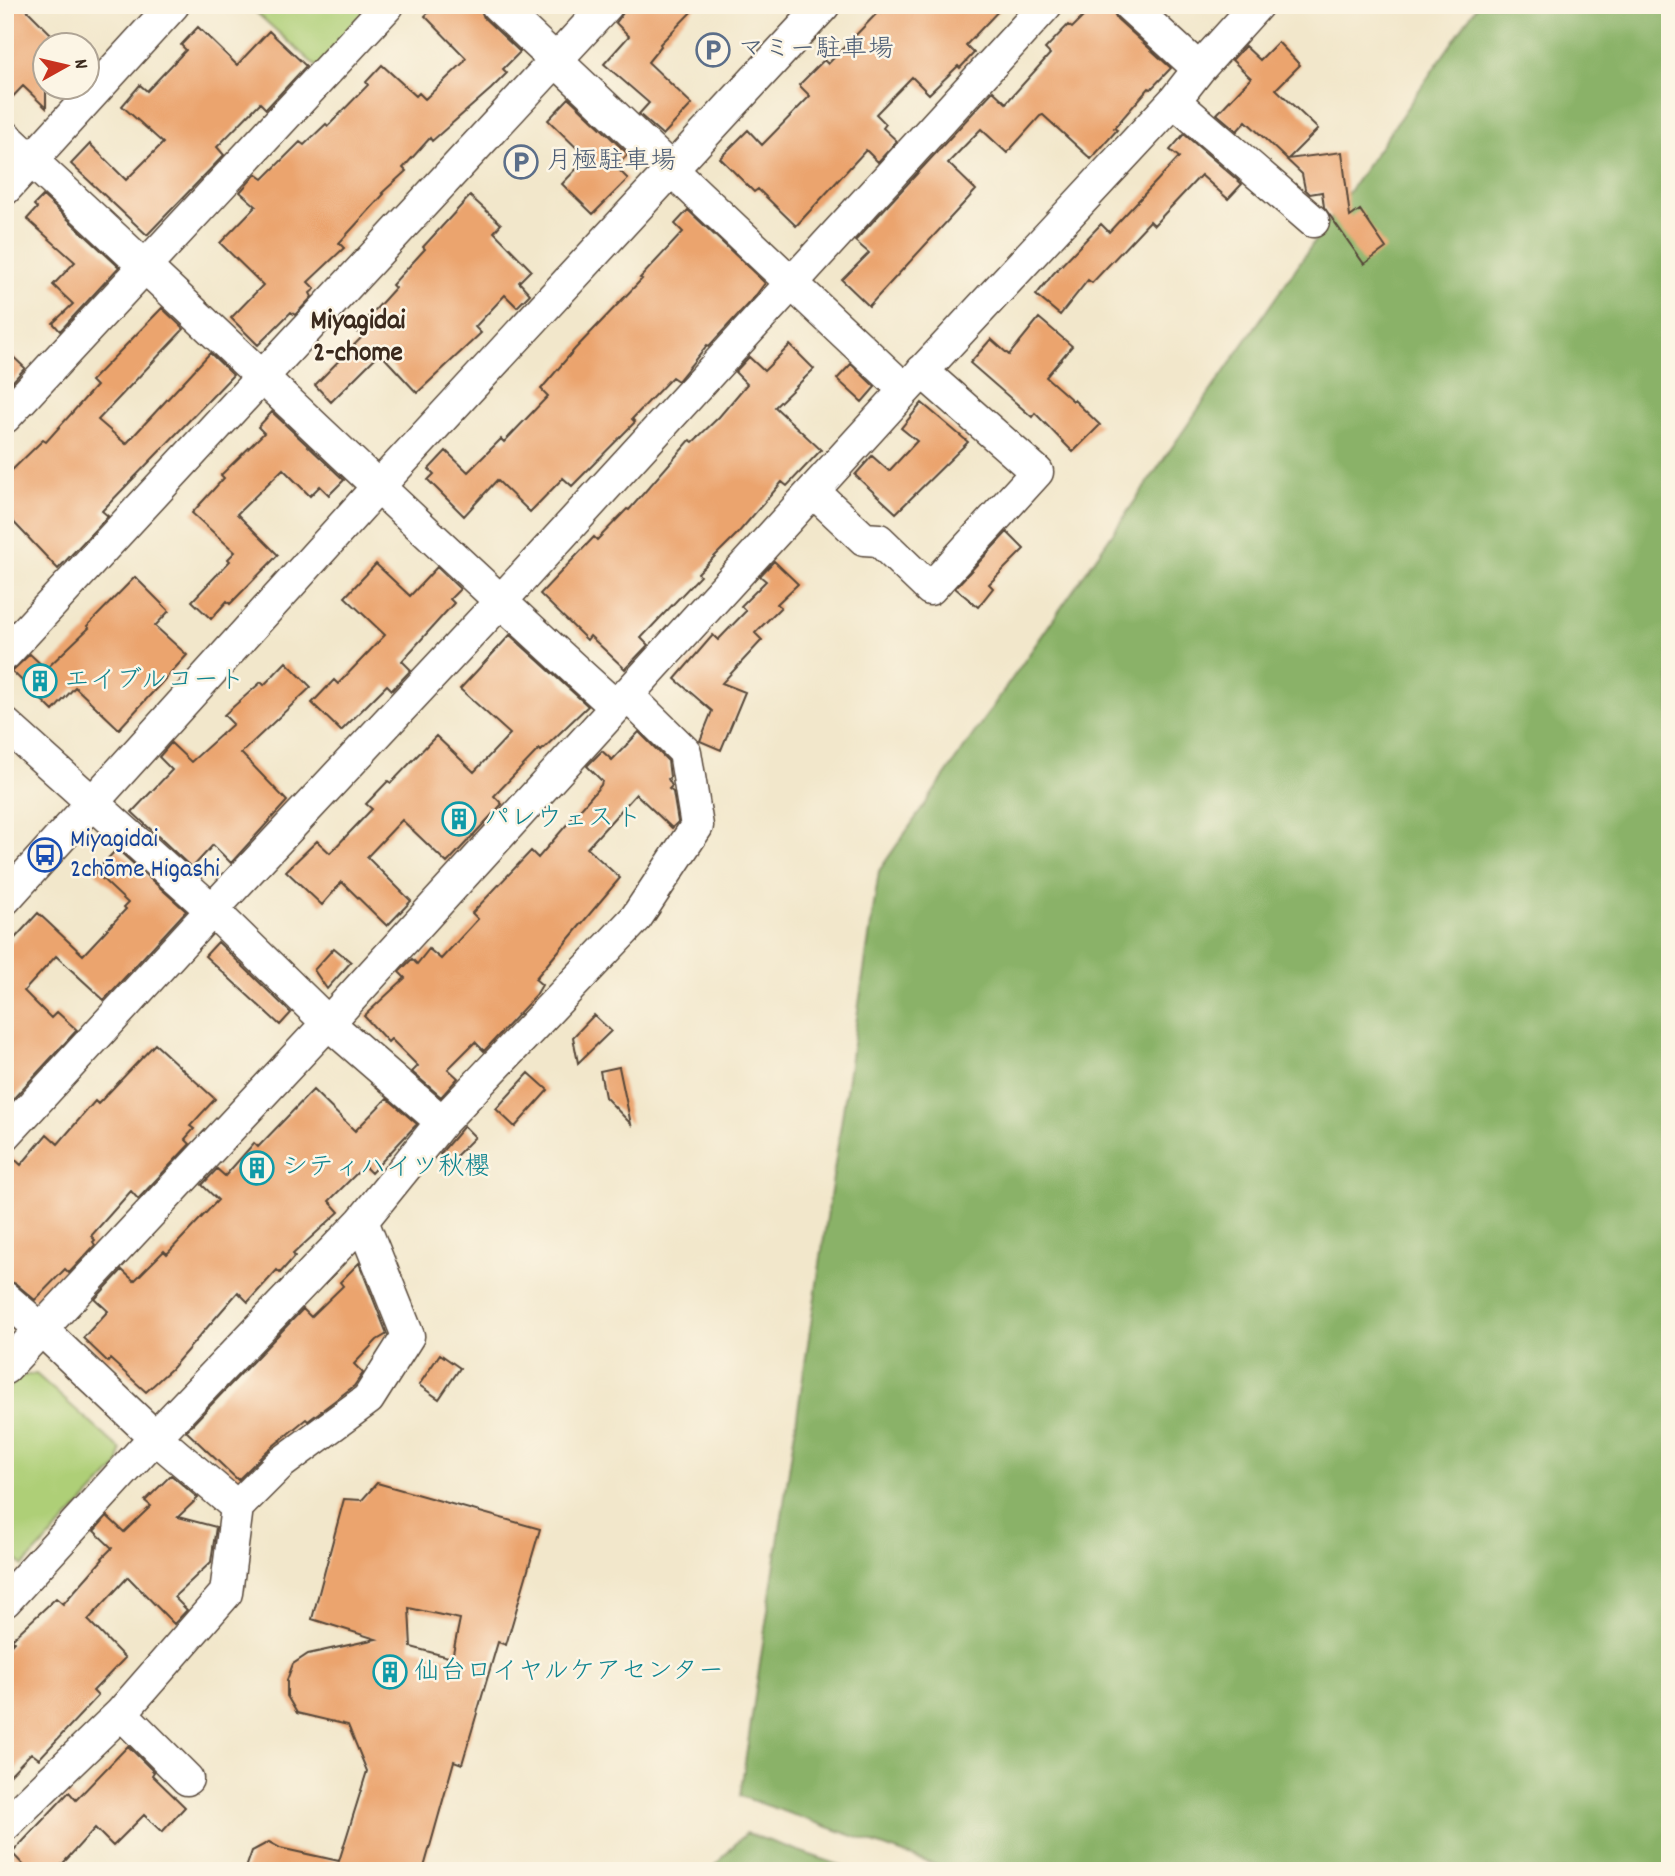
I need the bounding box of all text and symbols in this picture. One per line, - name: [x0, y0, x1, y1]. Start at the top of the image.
- parking icon: マミー駐車場: [694, 31, 732, 69]
- north arrow: [32, 32, 102, 102]
- place label: マミー駐車場: [738, 32, 893, 69]
- text: N: [65, 58, 93, 71]
- parking icon: 月極駐車場: [502, 143, 540, 181]
- place label: 月極駐車場: [546, 144, 676, 181]
- district label: Miyagidai 2-chome: [311, 303, 405, 375]
- building icon: エイブルコート: [21, 662, 59, 700]
- place label: エイブルコート: [64, 663, 245, 700]
- building icon: パレウェスト: [440, 800, 478, 838]
- place label: パレウェスト: [484, 801, 642, 838]
- place label: Miyagidai 2chōme Higashi: [70, 822, 220, 889]
- bus stop icon: Miyagidai 2chōme Higashi: [26, 836, 64, 874]
- building icon: シティハイツ秋櫻: [238, 1149, 276, 1187]
- place label: シティハイツ秋櫻: [282, 1150, 490, 1187]
- building icon: 仙台ロイヤルケアセンター: [371, 1653, 409, 1691]
- place label: 仙台ロイヤルケアセンター: [414, 1654, 724, 1691]

